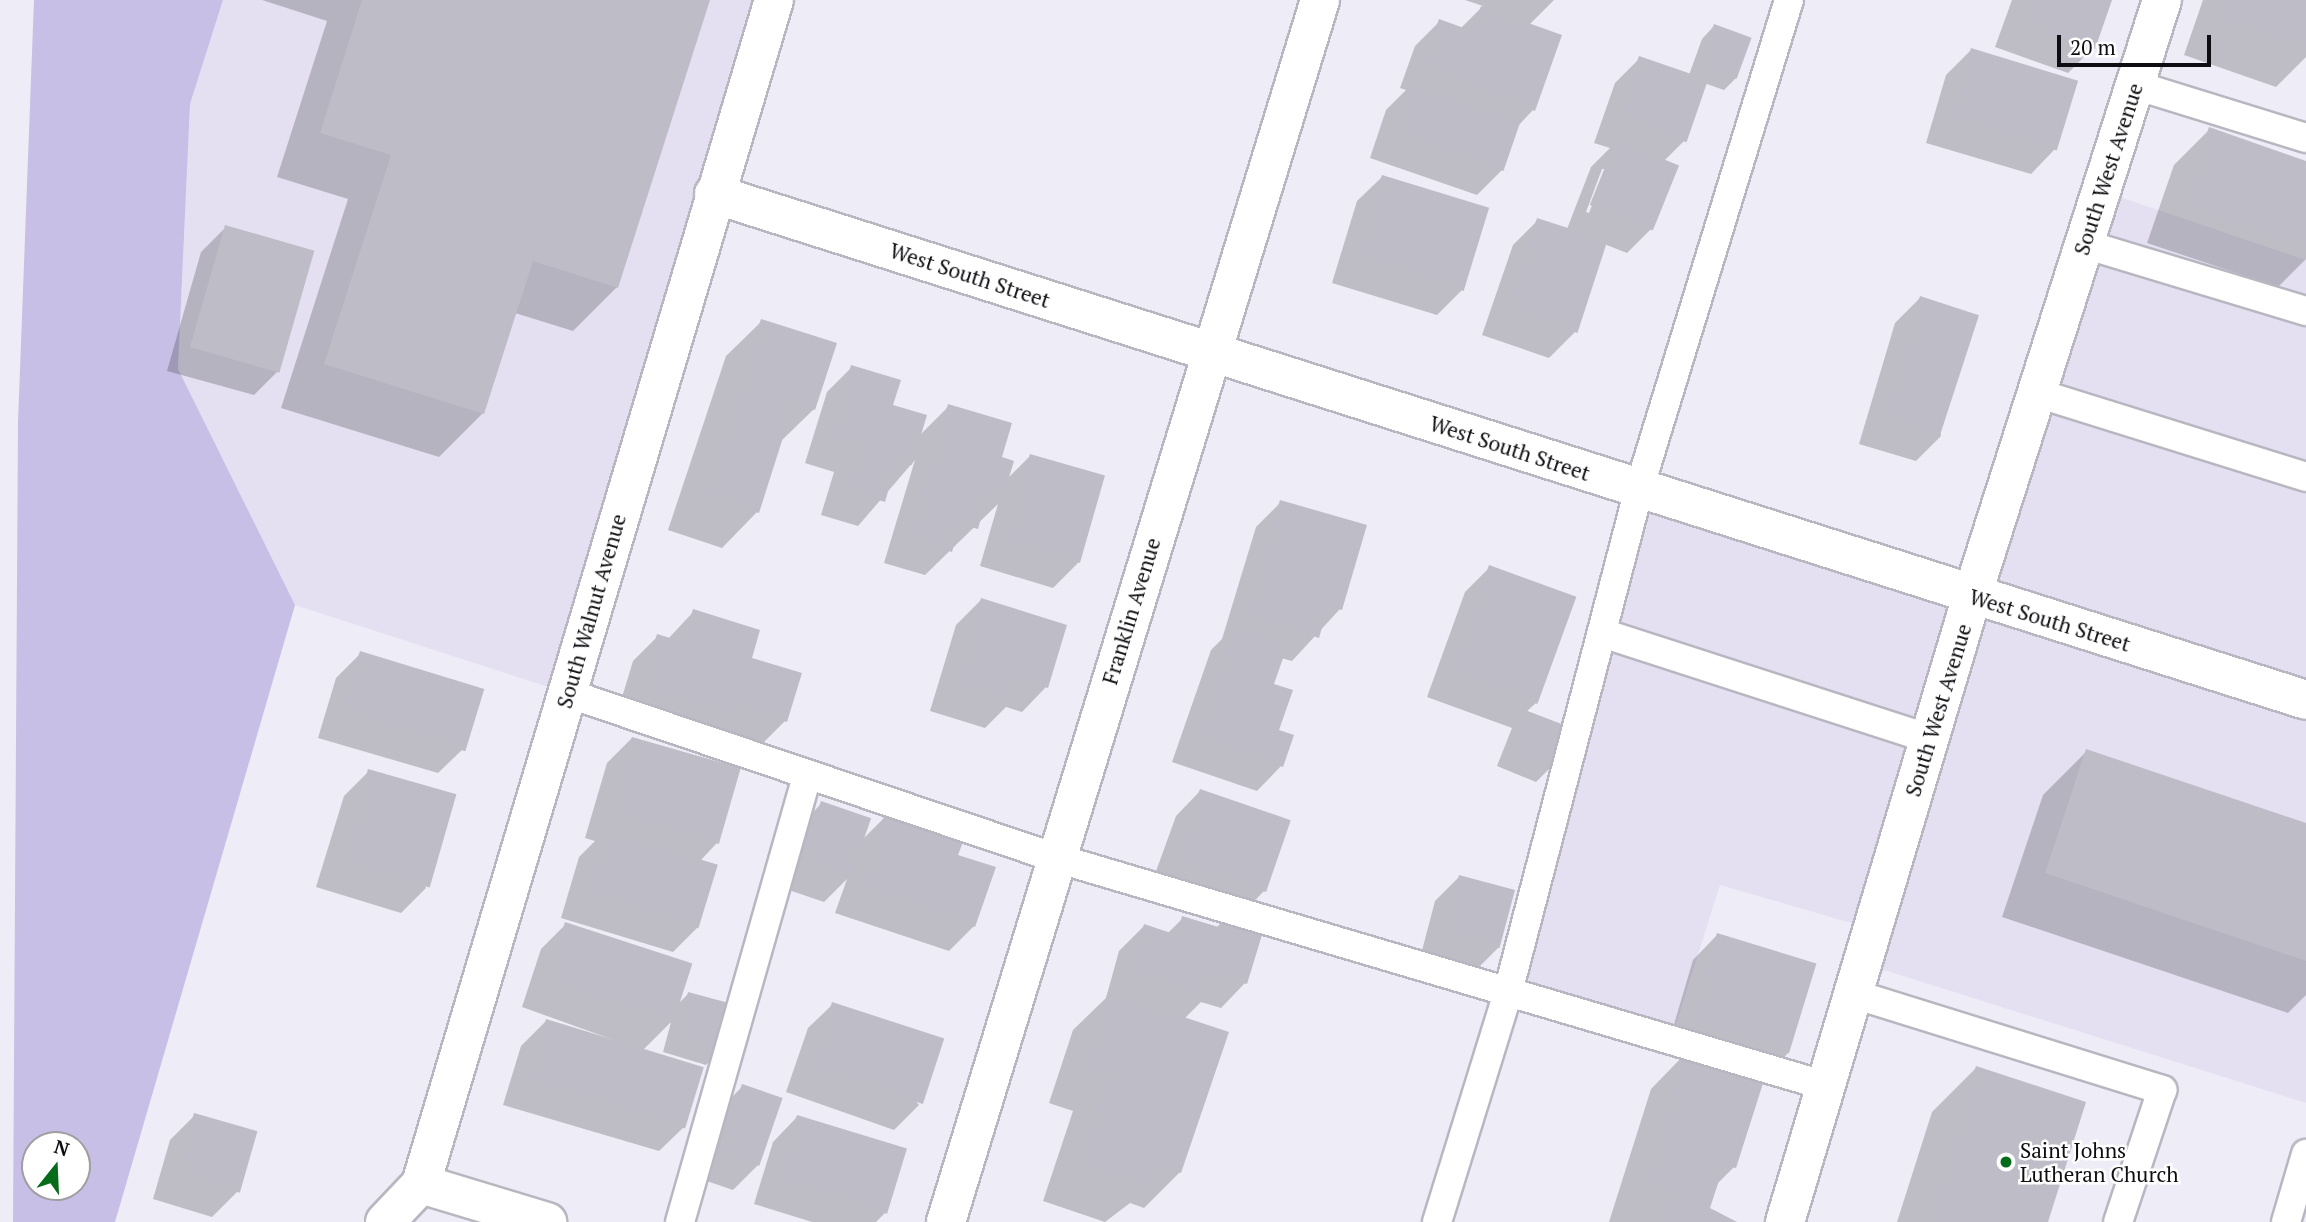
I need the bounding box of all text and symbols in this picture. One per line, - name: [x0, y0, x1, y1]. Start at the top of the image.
- scale bar: [2061, 21, 2215, 65]
- text: 20 m: [2070, 33, 2116, 61]
- street label: South West Avenue: [2068, 80, 2148, 258]
- street label: West South Street: [887, 237, 1053, 313]
- street label: West South Street: [1427, 410, 1593, 486]
- street label: South Walnut Avenue: [551, 511, 631, 711]
- street label: Franklin Avenue: [1097, 534, 1165, 688]
- street label: West South Street: [1966, 584, 2134, 656]
- street label: South West Avenue: [1900, 620, 1976, 800]
- north arrow: [21, 1131, 91, 1201]
- text: N: [51, 1133, 73, 1162]
- place label: Saint Johns Lutheran Church: [2020, 1137, 2179, 1187]
- marker: Saint Johns Lutheran Church: [1998, 1154, 2014, 1170]

